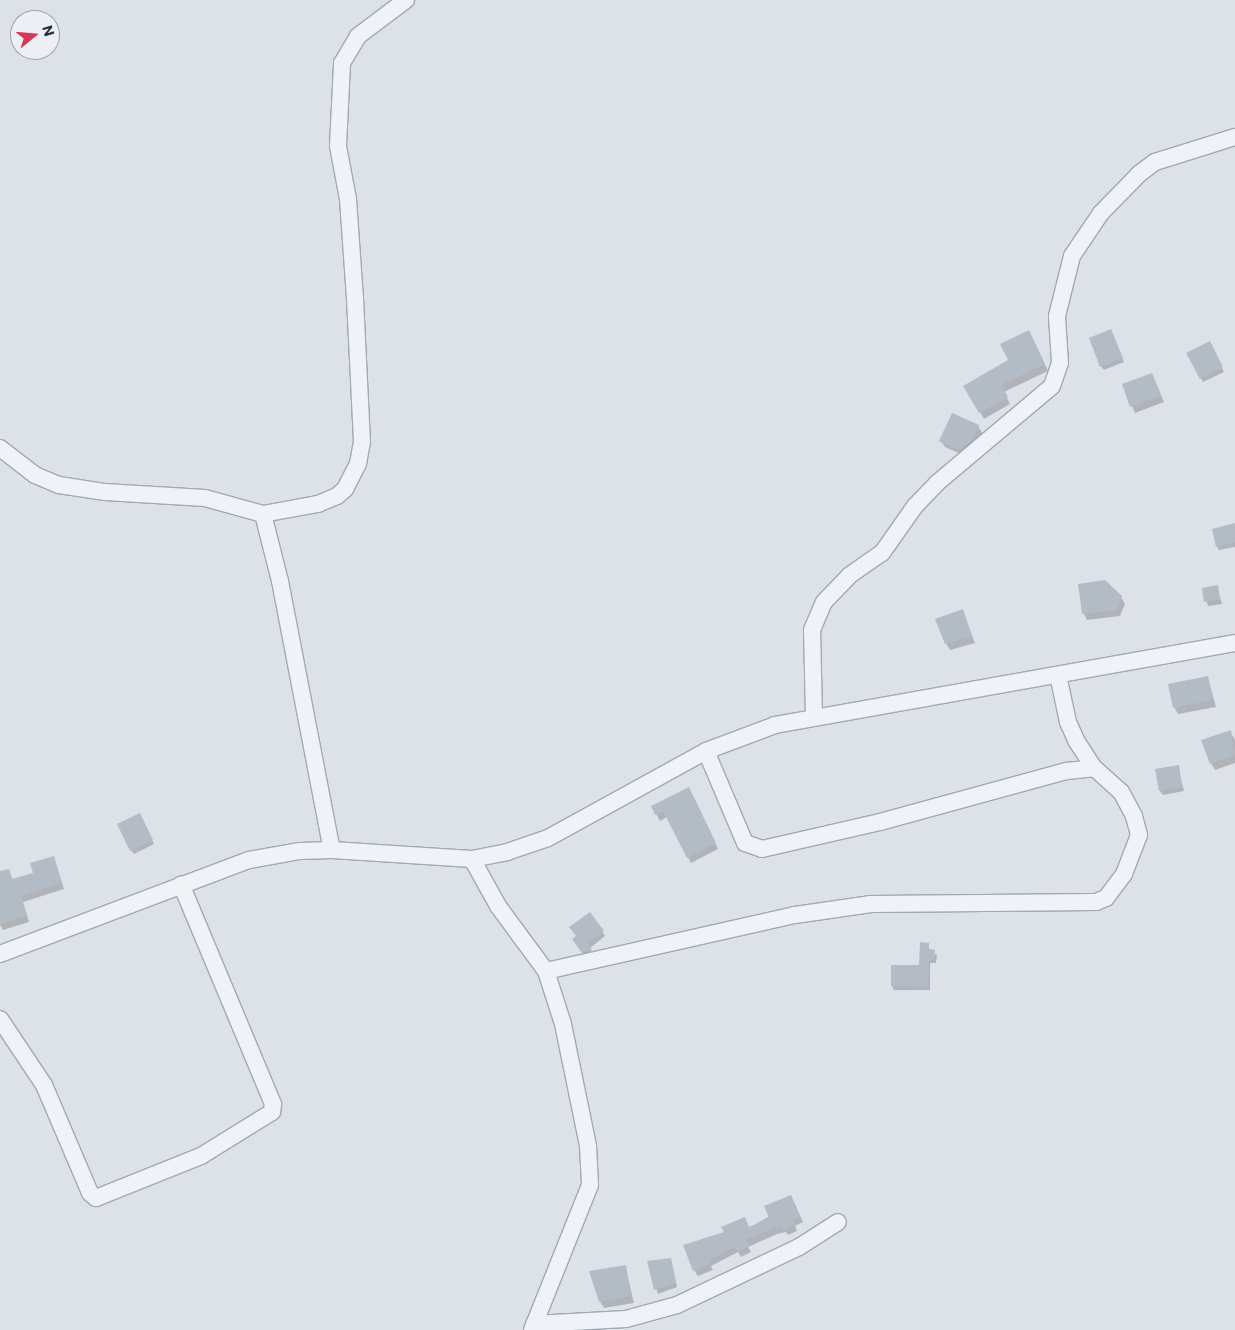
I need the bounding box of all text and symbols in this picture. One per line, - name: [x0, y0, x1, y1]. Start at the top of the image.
- north arrow: [10, 10, 60, 60]
- text: N: [39, 23, 59, 38]

